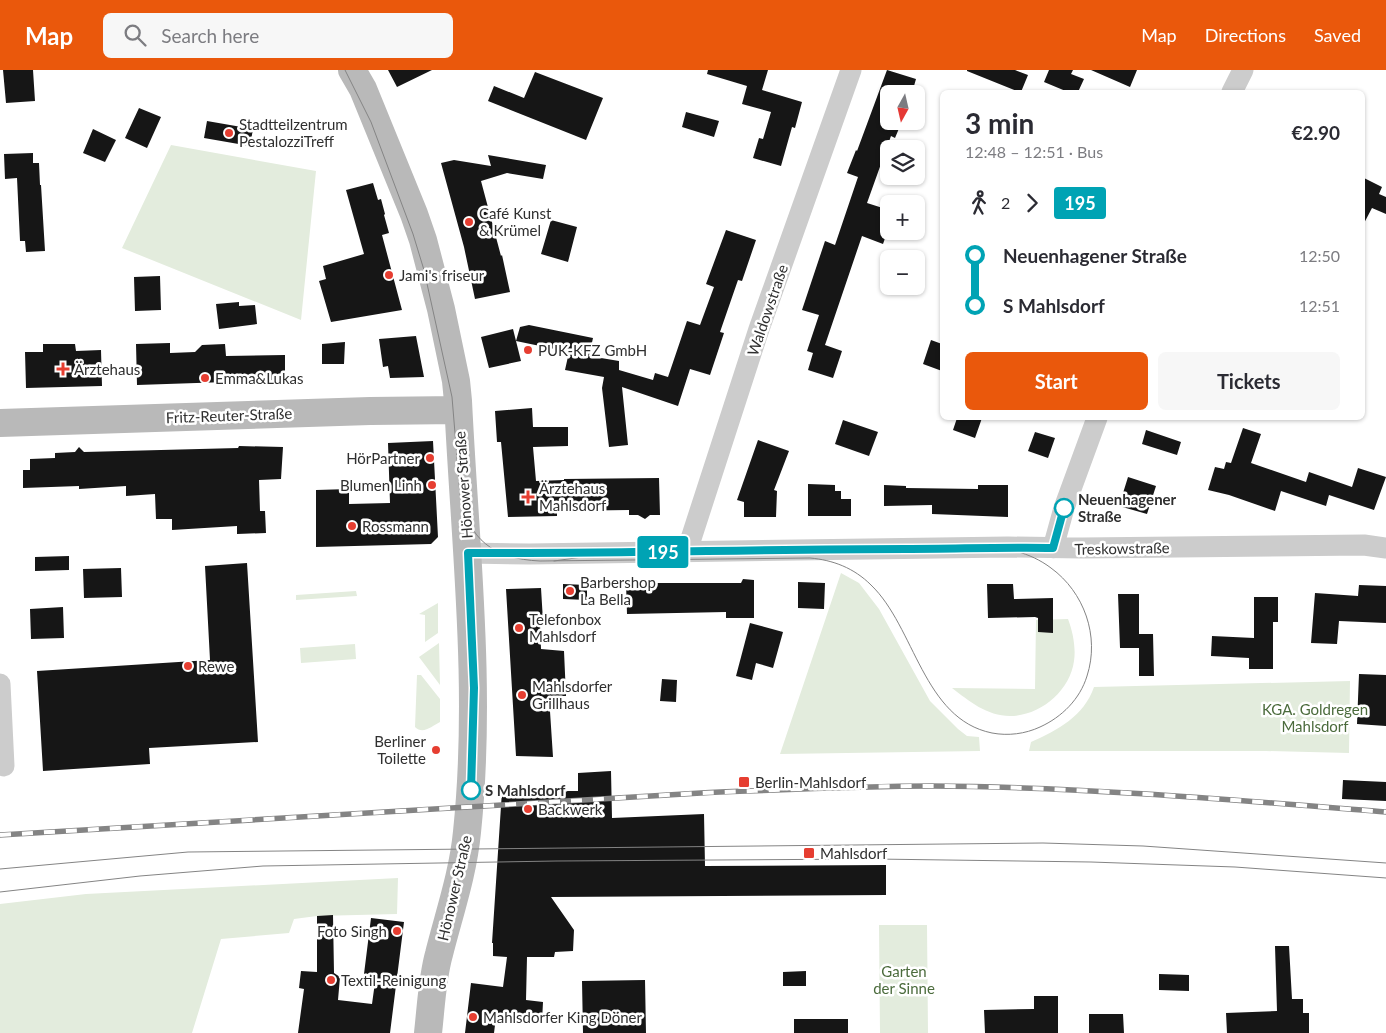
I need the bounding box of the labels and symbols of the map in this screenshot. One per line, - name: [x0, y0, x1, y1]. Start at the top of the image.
- north arrow: [880, 85, 925, 130]
- place label: Stadtteilzentrum PestalozziTreff: [239, 115, 348, 150]
- marker: Stadtteilzentrum PestalozziTreff: [223, 127, 235, 139]
- place label: Café Kunst & Krümel: [479, 204, 552, 239]
- marker: Café Kunst & Krümel: [463, 216, 475, 228]
- street label: Waldowstraße: [743, 262, 791, 358]
- place label: Jami's friseur: [399, 266, 485, 284]
- marker: Jami's friseur: [383, 269, 395, 281]
- place label: PUK-KFZ GmbH: [538, 341, 647, 359]
- marker: PUK-KFZ GmbH: [522, 344, 534, 356]
- place label: Ärztehaus: [74, 360, 140, 378]
- marker: Ärztehaus: [56, 362, 70, 376]
- place label: Emma&Lukas: [215, 369, 303, 387]
- marker: Emma&Lukas: [199, 372, 211, 384]
- street label: Fritz-Reuter-Straße: [166, 404, 292, 426]
- street label: Hönower Straße: [450, 431, 476, 539]
- place label: HörPartner: [346, 449, 421, 467]
- marker: HörPartner: [424, 452, 436, 464]
- place label: Blumen Linh: [340, 476, 422, 494]
- marker: Blumen Linh: [426, 479, 438, 491]
- place label: Ärztehaus Mahlsdorf: [539, 479, 607, 514]
- marker: Ärztehaus Mahlsdorf: [521, 490, 535, 504]
- place label: Neuenhagener Straße: [1078, 490, 1177, 525]
- marker: Neuenhagener Straße: [1054, 498, 1074, 518]
- place label: Rossmann: [362, 517, 429, 535]
- marker: Rossmann: [346, 520, 358, 532]
- line badge: 195: [634, 536, 692, 568]
- street label: Treskowstraße: [1074, 538, 1170, 558]
- place label: Barbershop La Bella: [580, 573, 656, 608]
- marker: Barbershop La Bella: [564, 585, 576, 597]
- place label: Telefonbox Mahlsdorf: [529, 610, 602, 645]
- marker: Telefonbox Mahlsdorf: [513, 622, 525, 634]
- place label: Rewe: [198, 657, 234, 675]
- marker: Rewe: [182, 660, 194, 672]
- place label: Mahlsdorfer Grillhaus: [532, 677, 613, 712]
- marker: Mahlsdorfer Grillhaus: [516, 689, 528, 701]
- park label: KGA. Goldregen Mahlsdorf: [1262, 700, 1368, 735]
- place label: Berliner Toilette: [374, 732, 427, 767]
- marker: Berliner Toilette: [430, 744, 442, 756]
- place label: Berlin-Mahlsdorf: [755, 773, 867, 791]
- marker: Berlin-Mahlsdorf: [737, 775, 751, 789]
- marker: S Mahlsdorf: [461, 780, 481, 800]
- place label: S Mahlsdorf: [485, 781, 566, 799]
- place label: Backwerk: [538, 800, 603, 818]
- marker: Backwerk: [522, 803, 534, 815]
- street label: Hönower Straße: [433, 833, 475, 942]
- place label: Mahlsdorf: [820, 844, 888, 862]
- marker: Mahlsdorf: [802, 846, 816, 860]
- place label: Foto Singh: [317, 922, 387, 940]
- marker: Foto Singh: [391, 925, 403, 937]
- park label: Garten der Sinne: [873, 962, 935, 997]
- place label: Textil-Reinigung: [341, 971, 447, 989]
- marker: Textil-Reinigung: [325, 974, 337, 986]
- place label: Mahlsdorfer King Döner: [483, 1008, 642, 1026]
- marker: Mahlsdorfer King Döner: [467, 1011, 479, 1023]

